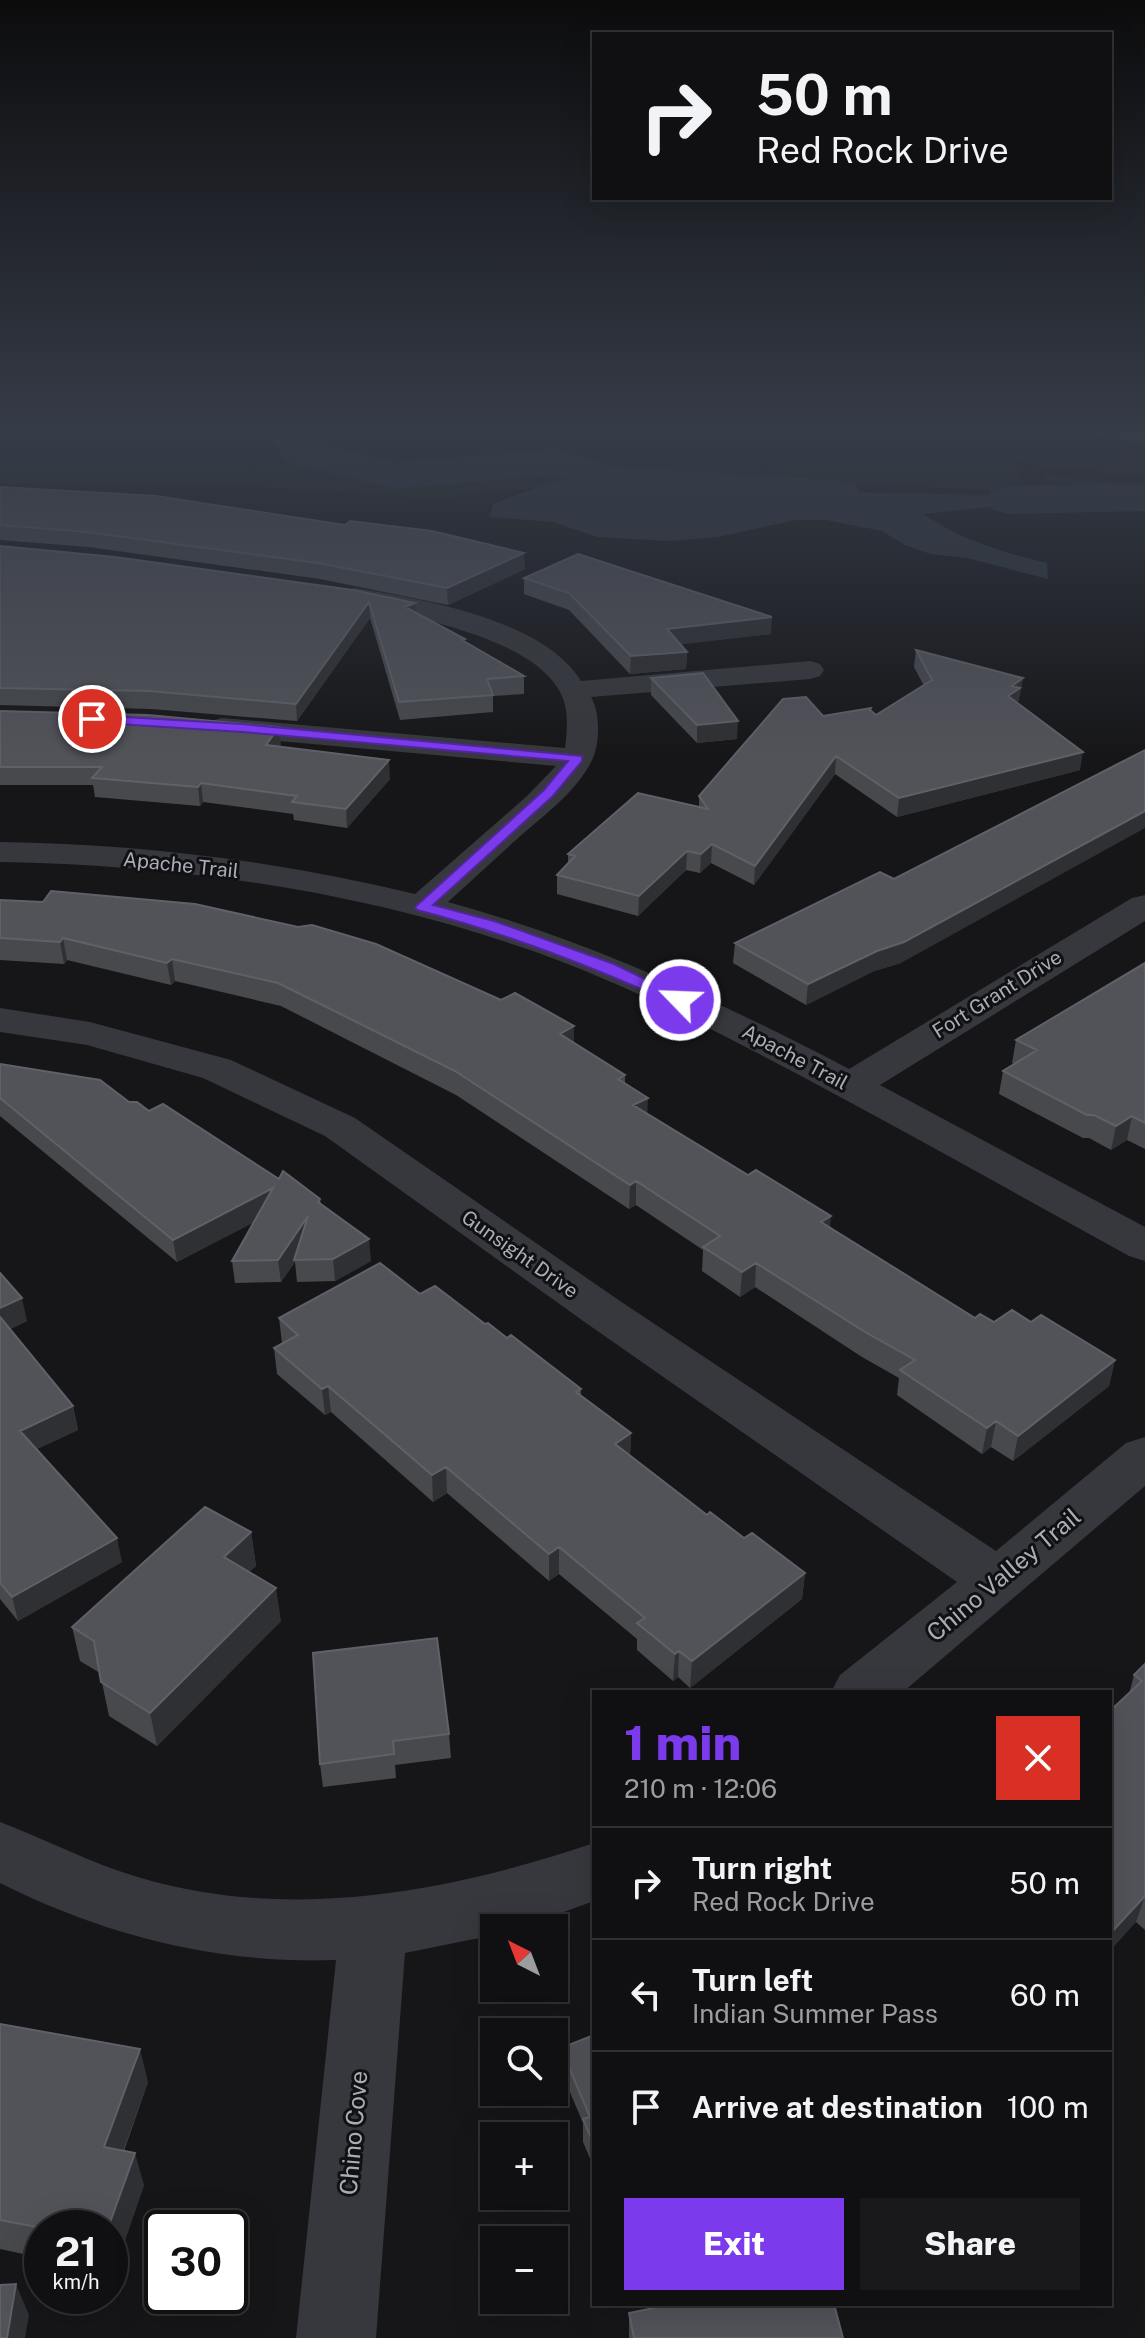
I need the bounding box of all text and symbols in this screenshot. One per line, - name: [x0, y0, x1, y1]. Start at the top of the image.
- text: 50 m: [756, 62, 893, 128]
- icon: right: [624, 64, 728, 168]
- text: Red Rock Drive: [756, 129, 1009, 171]
- pin: [58, 685, 126, 753]
- icon: arrive: [70, 697, 114, 741]
- street label: Apache Trail: [122, 847, 240, 883]
- street label: Fort Grant Drive: [928, 945, 1066, 1043]
- position arrow: [638, 958, 722, 1042]
- street label: Apache Trail: [738, 1019, 852, 1095]
- street label: Gunsight Drive: [457, 1205, 583, 1303]
- street label: Chino Valley Trail: [921, 1502, 1086, 1647]
- text: 1 min: [624, 1714, 741, 1771]
- button: close: [996, 1716, 1080, 1800]
- text: 210 m · 12:06: [624, 1773, 777, 1804]
- text: Turn right: [692, 1850, 832, 1886]
- icon: right: [624, 1861, 668, 1905]
- text: 50 m: [1009, 1865, 1080, 1901]
- text: Red Rock Drive: [692, 1886, 875, 1917]
- north arrow: [480, 1914, 568, 2002]
- map controls: [480, 1914, 568, 2314]
- text: Turn left: [692, 1962, 813, 1998]
- icon: left: [624, 1973, 668, 2017]
- text: 60 m: [1010, 1977, 1080, 2013]
- text: Indian Summer Pass: [692, 1998, 938, 2029]
- button: search: [480, 2018, 568, 2106]
- street label: Chino Cove: [334, 2070, 372, 2196]
- icon: arrive: [624, 2085, 668, 2129]
- text: Arrive at destination: [692, 2089, 983, 2125]
- text: 100 m: [1007, 2089, 1089, 2125]
- button: +: [480, 2122, 568, 2210]
- button: Exit: [624, 2198, 844, 2290]
- button: Share: [860, 2198, 1080, 2290]
- speed limit sign: 30: [144, 2210, 248, 2314]
- button: −: [480, 2226, 568, 2314]
- text: 21: [55, 2228, 97, 2275]
- text: km/h: [52, 2270, 100, 2294]

